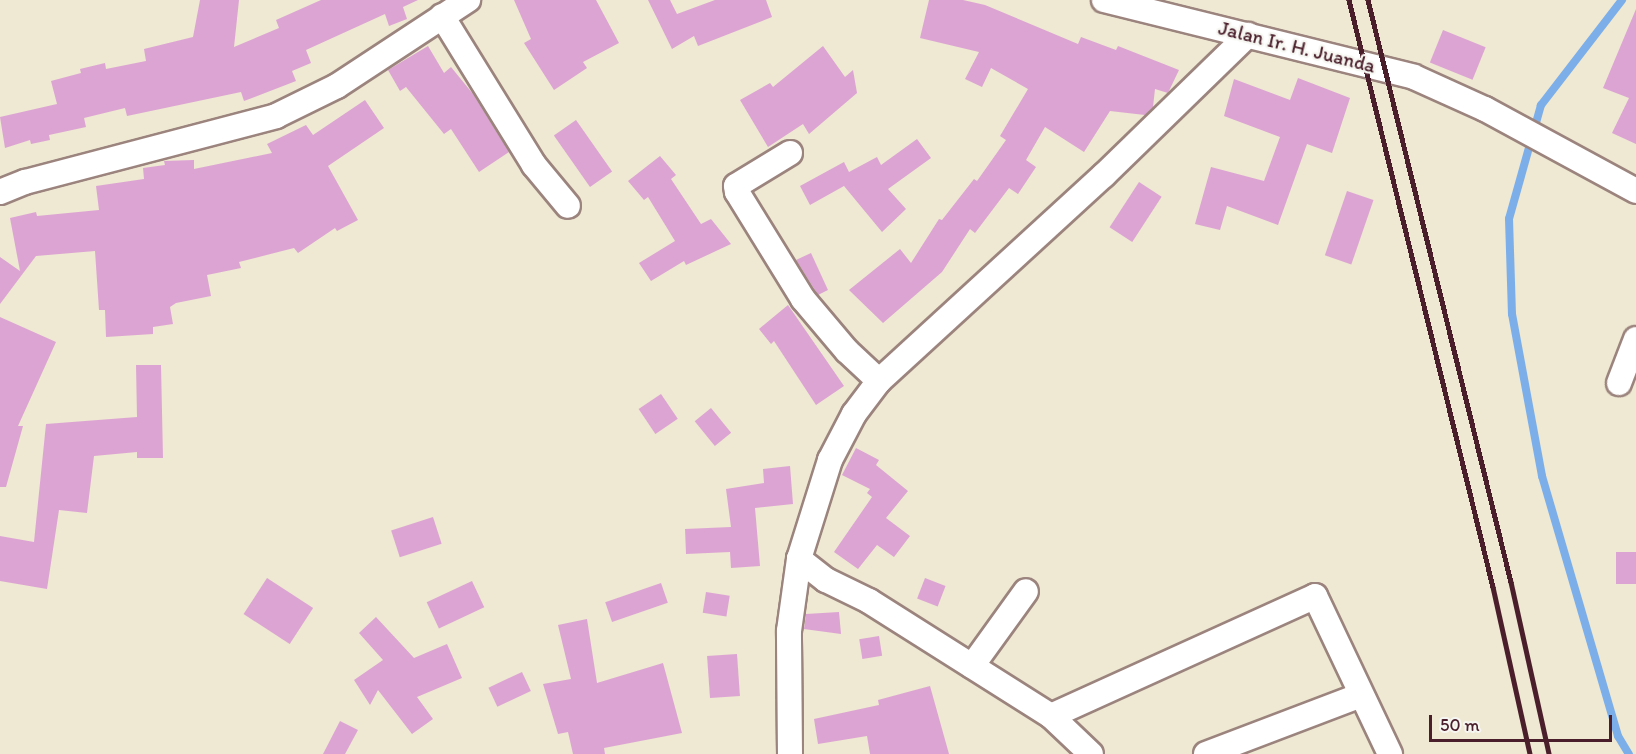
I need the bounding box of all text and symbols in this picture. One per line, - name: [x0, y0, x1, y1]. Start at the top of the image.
- street label: Jalan Ir. H. Juanda: [1216, 16, 1378, 78]
- scale bar: [1432, 703, 1615, 741]
- text: 50 m: [1440, 714, 1480, 736]

